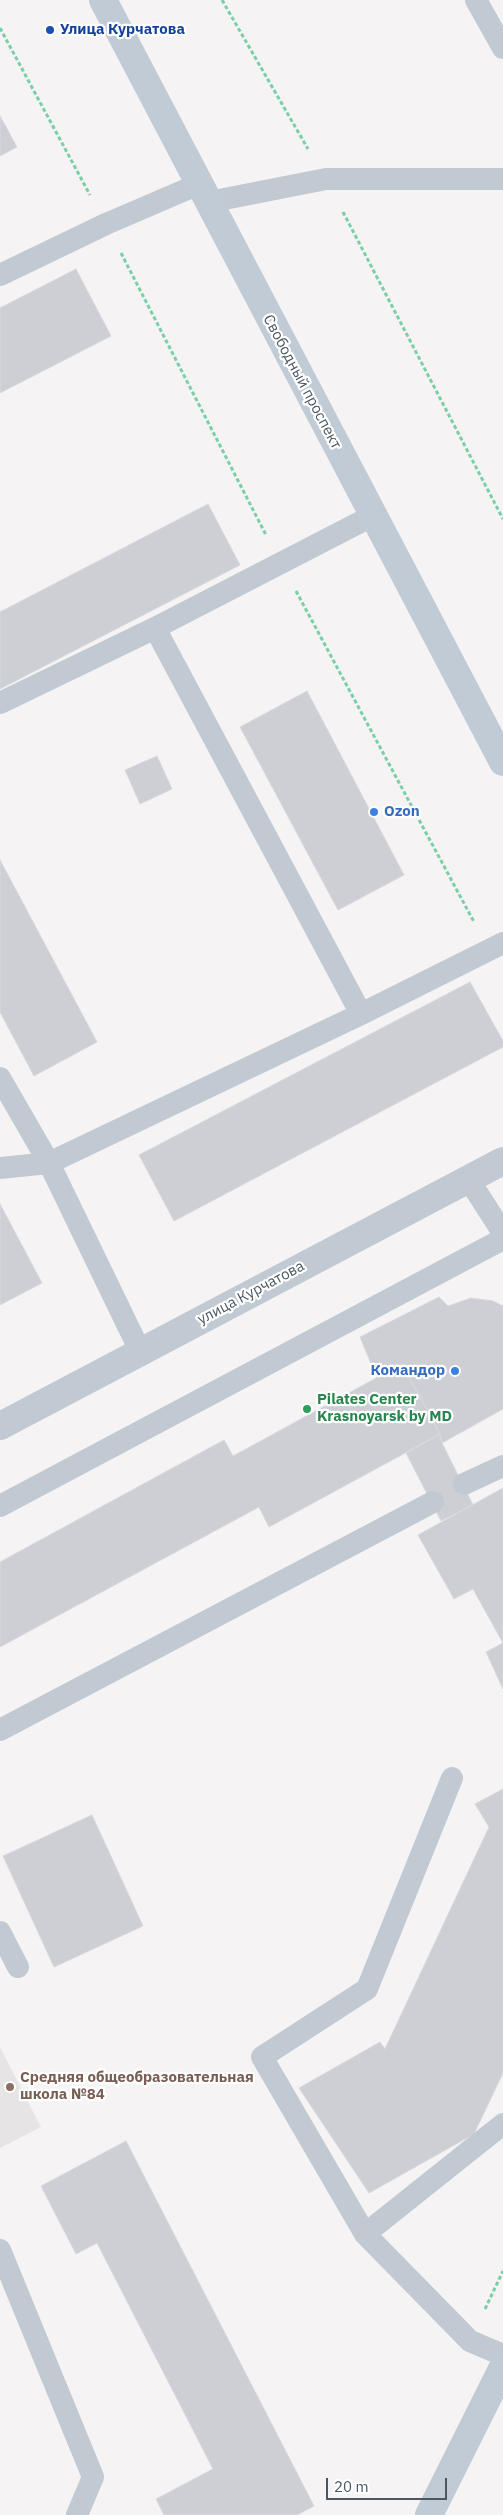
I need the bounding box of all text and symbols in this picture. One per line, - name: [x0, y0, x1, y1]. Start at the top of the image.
- place label: Улица Курчатова: [60, 21, 185, 39]
- marker: Улица Курчатова: [44, 24, 56, 36]
- street label: Свободный проспект: [259, 312, 345, 452]
- place label: Ozon: [384, 803, 420, 821]
- marker: Ozon: [368, 806, 380, 818]
- street label: улица Курчатова: [195, 1257, 307, 1329]
- place label: Командор: [371, 1362, 445, 1380]
- marker: Командор: [449, 1365, 461, 1377]
- place label: Pilates Center Krasnoyarsk by MD: [317, 1391, 452, 1426]
- marker: Pilates Center Krasnoyarsk by MD: [301, 1403, 313, 1415]
- place label: Средняя общеобразовательная школа №84: [20, 2069, 254, 2104]
- marker: Средняя общеобразовательная школа №84: [4, 2081, 16, 2093]
- scale bar: [328, 2468, 449, 2500]
- text: 20 m: [334, 2477, 369, 2496]

